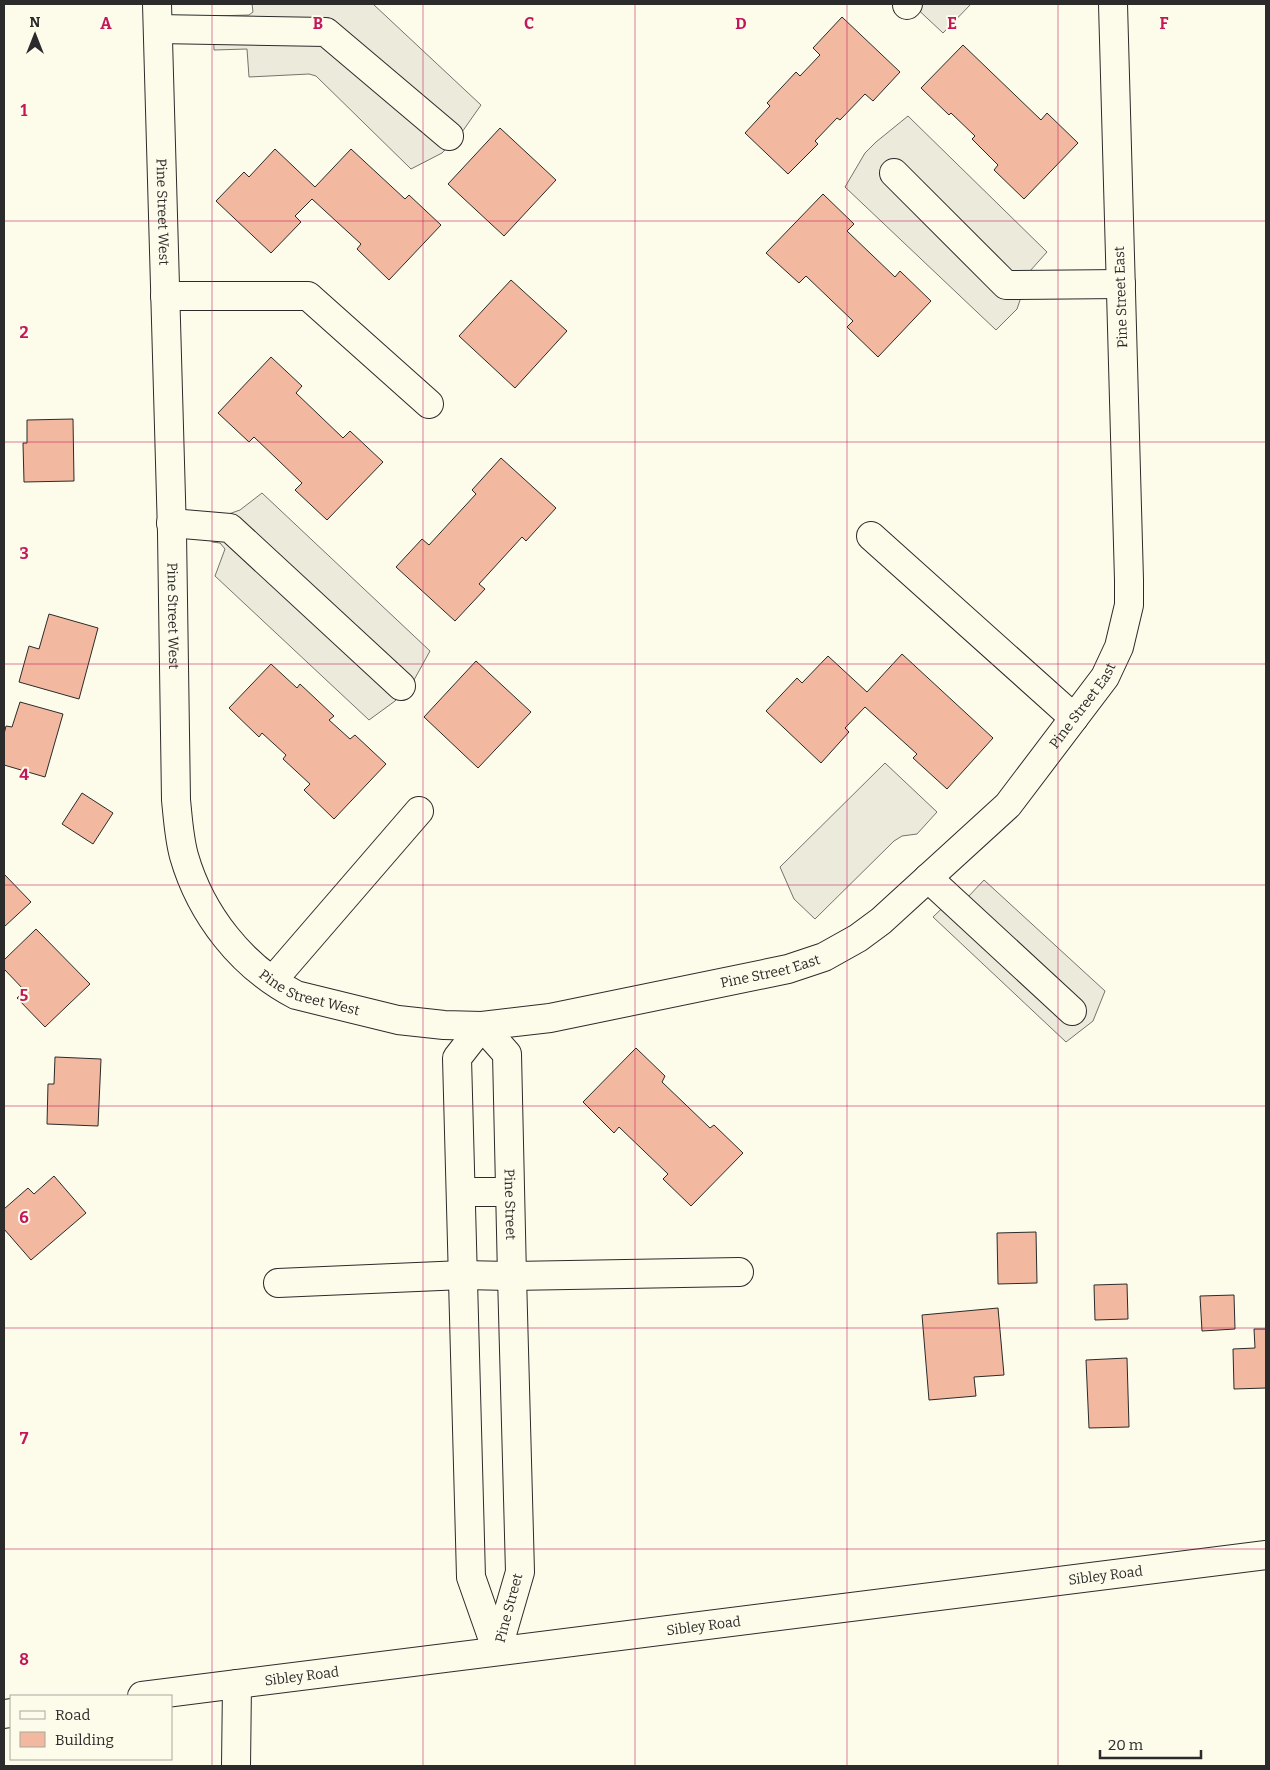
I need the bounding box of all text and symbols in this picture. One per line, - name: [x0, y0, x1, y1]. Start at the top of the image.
- north arrow: [10, 10, 60, 60]
- text: N: [30, 14, 41, 31]
- text: A: [100, 14, 112, 33]
- text: B: [313, 14, 323, 33]
- text: C: [524, 14, 534, 33]
- text: D: [735, 14, 747, 33]
- text: E: [947, 14, 957, 33]
- text: F: [1160, 14, 1169, 33]
- text: 1: [21, 101, 28, 120]
- street label: Pine Street West: [153, 158, 173, 266]
- street label: Pine Street East: [1111, 246, 1131, 348]
- text: 2: [19, 323, 29, 342]
- text: 3: [19, 544, 29, 563]
- street label: Pine Street West: [164, 562, 183, 669]
- street label: Pine Street East: [1046, 660, 1119, 752]
- text: 4: [19, 765, 29, 784]
- street label: Pine Street East: [719, 950, 822, 991]
- street label: Pine Street West: [256, 966, 361, 1019]
- text: 5: [20, 986, 29, 1005]
- street label: Pine Street: [501, 1169, 520, 1240]
- text: 6: [19, 1208, 29, 1227]
- text: 7: [20, 1429, 29, 1448]
- street label: Sibley Road: [1067, 1562, 1144, 1588]
- street label: Pine Street: [492, 1571, 526, 1645]
- street label: Sibley Road: [665, 1612, 742, 1639]
- text: 8: [19, 1650, 29, 1669]
- street label: Sibley Road: [264, 1663, 340, 1689]
- legend: [10, 1695, 172, 1760]
- text: Road: [55, 1706, 90, 1724]
- scale bar: [1100, 1728, 1201, 1760]
- text: Building: [55, 1731, 114, 1749]
- text: 20 m: [1108, 1736, 1144, 1754]

